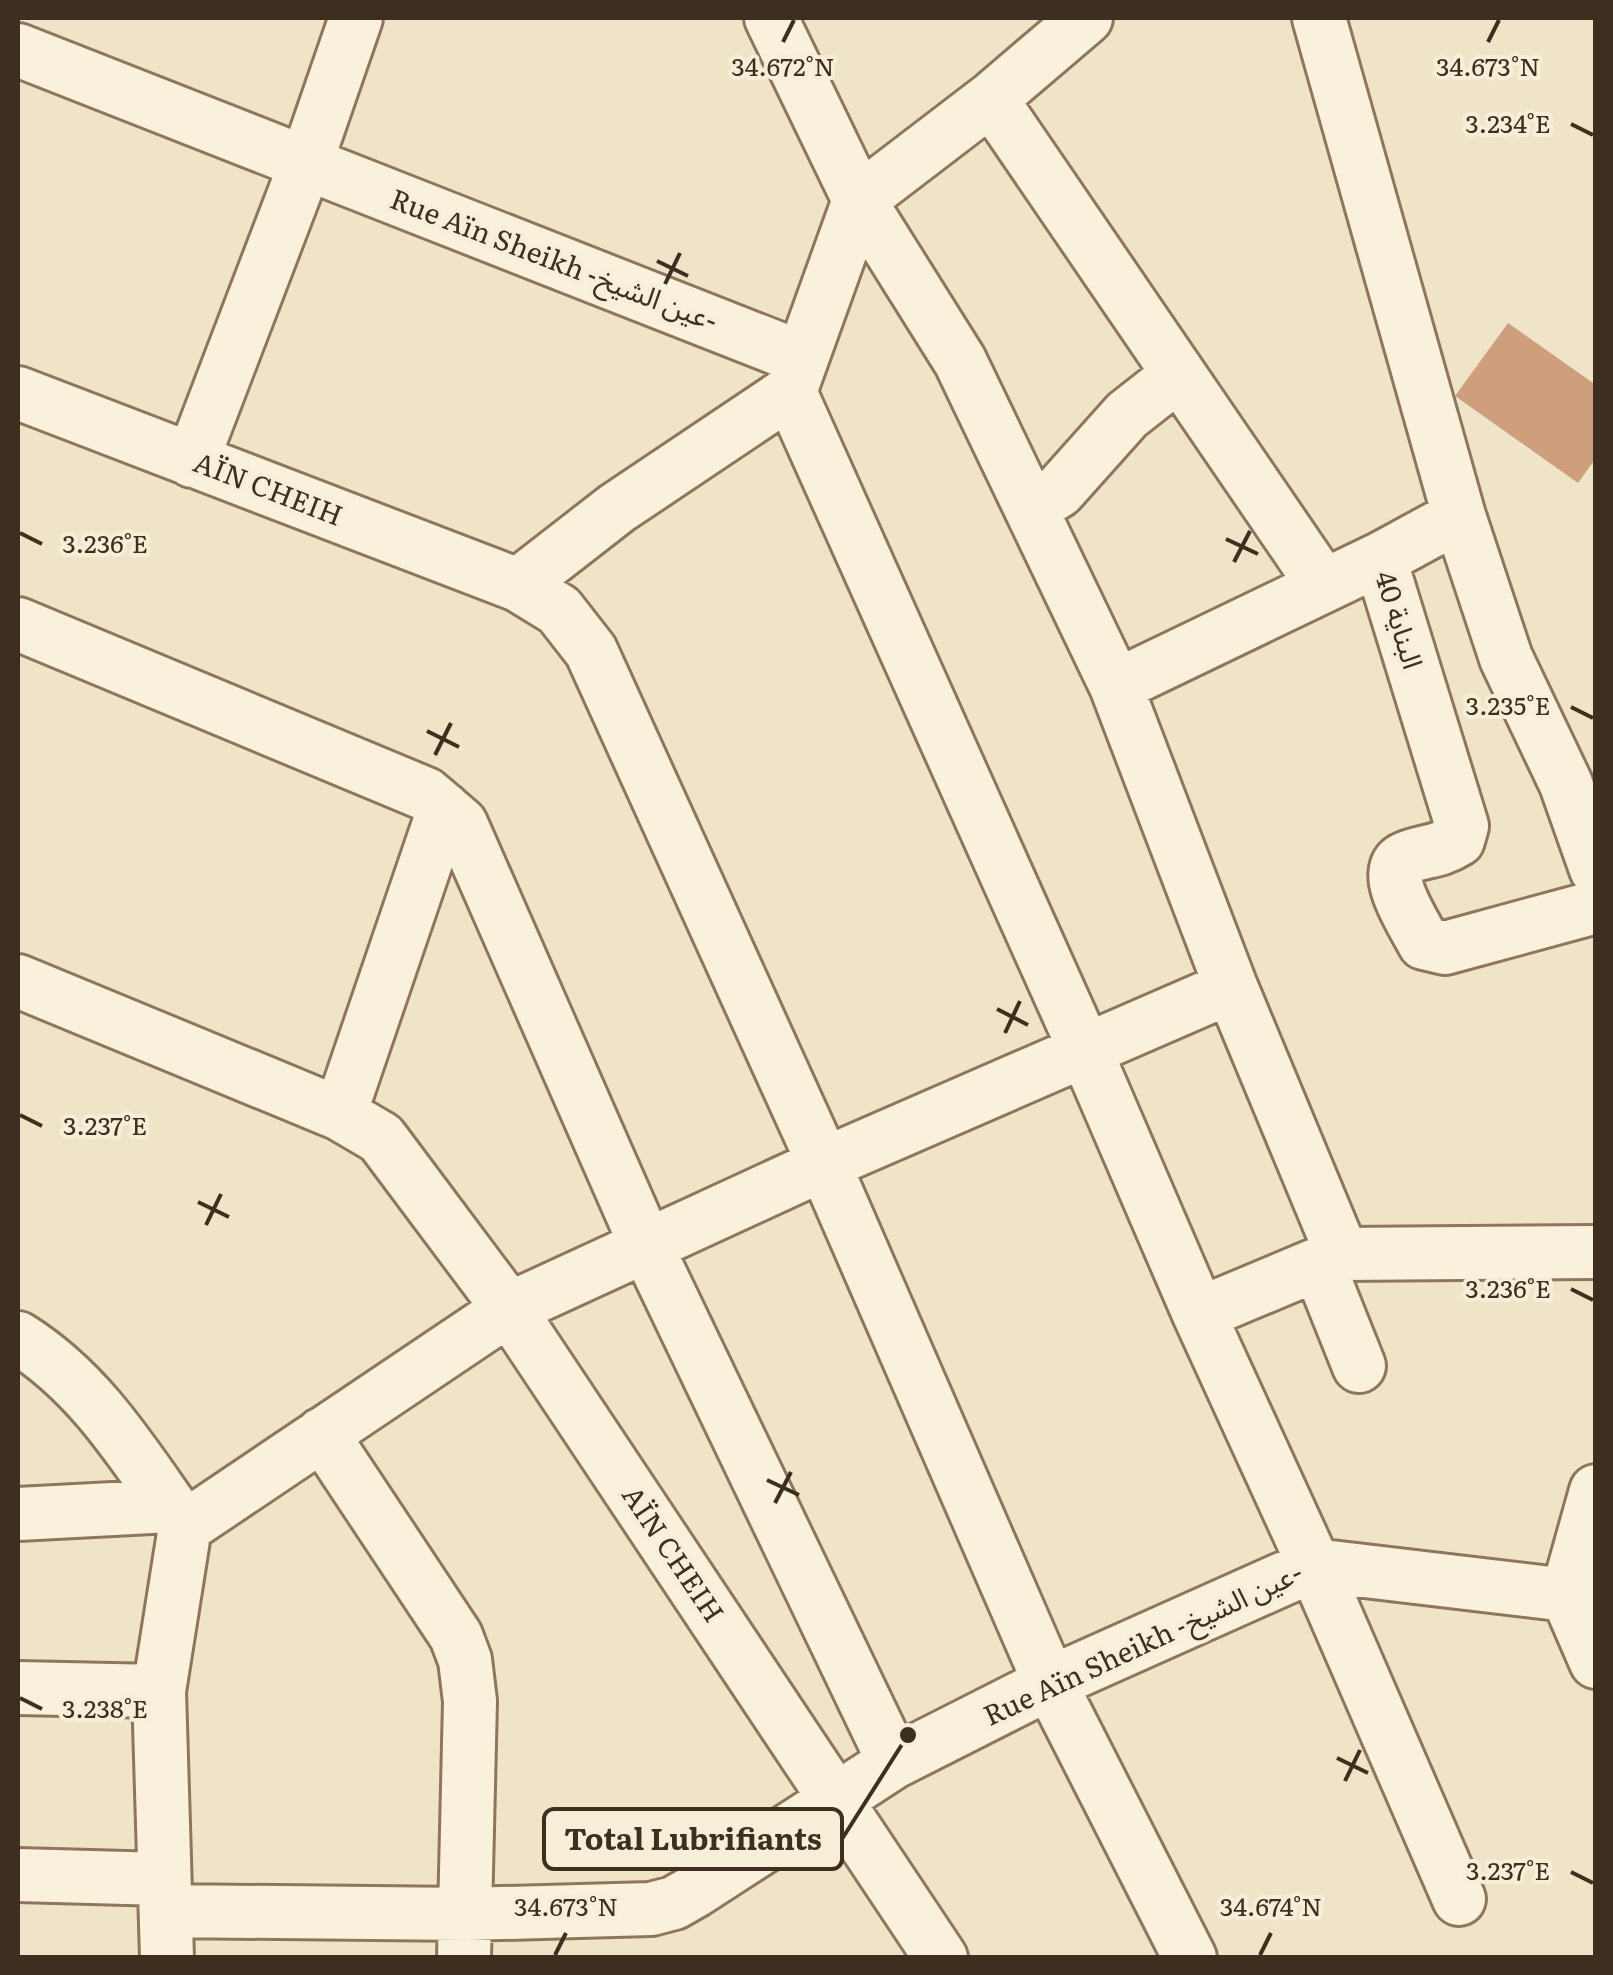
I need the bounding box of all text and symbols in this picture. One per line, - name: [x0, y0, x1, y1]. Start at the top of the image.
- text: 34.672°N: [731, 47, 835, 84]
- text: 34.673°N: [1436, 47, 1540, 84]
- text: 3.234°E: [1465, 104, 1551, 141]
- street label: Rue Aïn Sheikh -عين الشيخ-: [384, 176, 725, 342]
- street label: AÏN CHEIH: [188, 439, 349, 535]
- text: 3.236°E: [62, 524, 148, 561]
- street label: البناية 40: [1366, 565, 1436, 674]
- text: 3.235°E: [1466, 686, 1550, 723]
- text: 3.237°E: [63, 1106, 147, 1143]
- text: 3.236°E: [1465, 1269, 1551, 1306]
- street label: AÏN CHEIH: [613, 1476, 736, 1630]
- street label: Rue Aïn Sheikh -عين الشيخ-: [976, 1550, 1310, 1737]
- text: 3.238°E: [62, 1689, 148, 1726]
- callout: Total Lubrifiants: [544, 1809, 842, 1869]
- text: Total Lubrifiants: [564, 1815, 822, 1859]
- text: 3.237°E: [1466, 1851, 1550, 1888]
- text: 34.673°N: [514, 1887, 618, 1924]
- text: 34.674°N: [1220, 1887, 1322, 1924]

